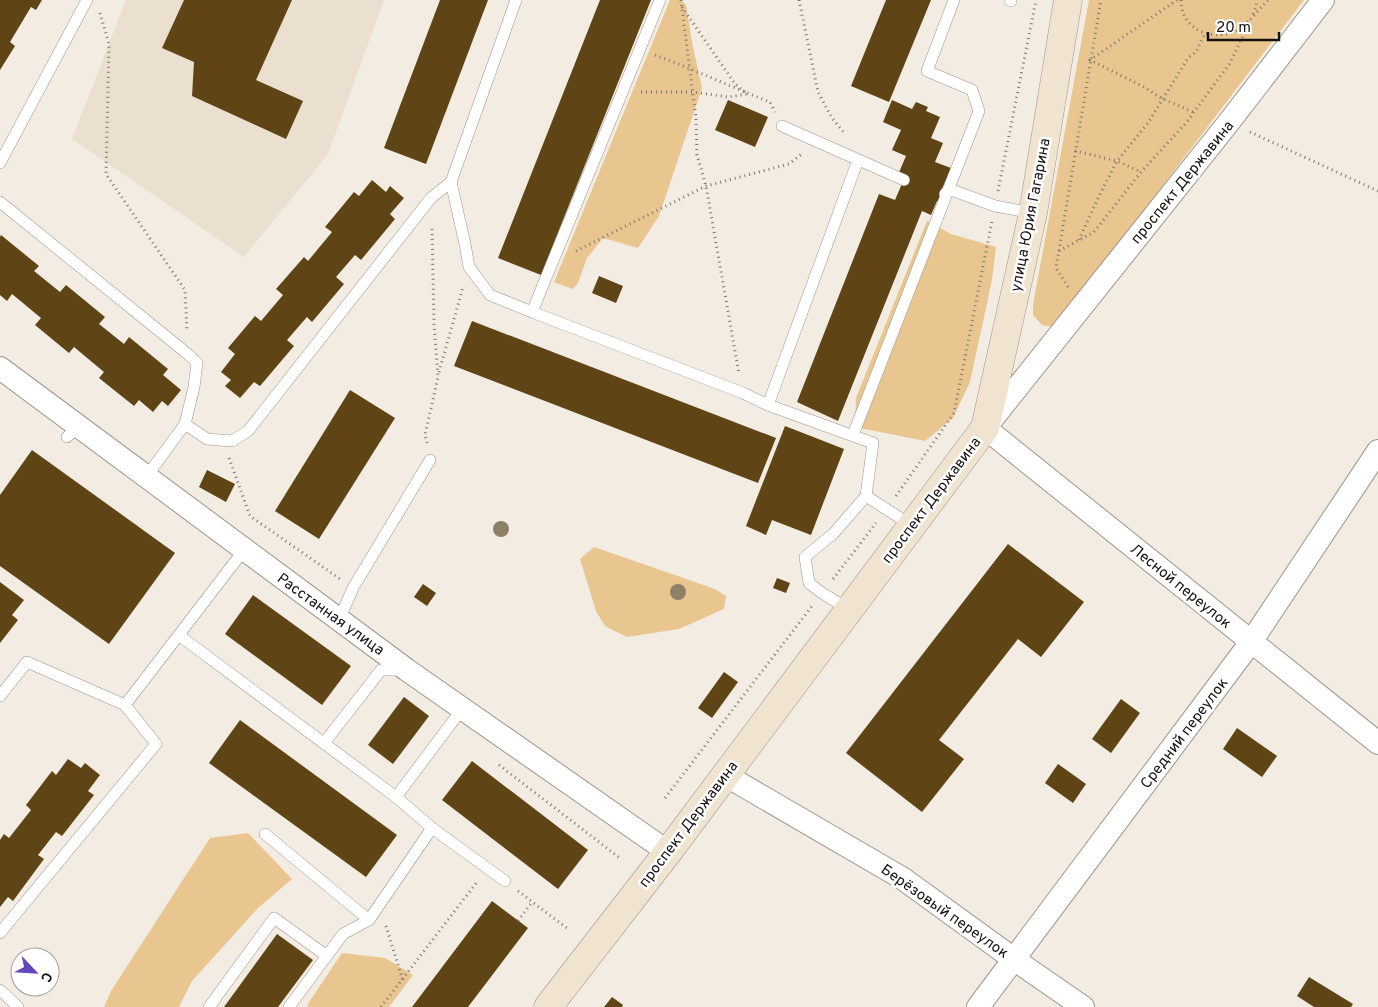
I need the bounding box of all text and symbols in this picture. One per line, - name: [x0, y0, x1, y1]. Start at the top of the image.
- scale bar: [1208, 10, 1279, 42]
- text: 20 m: [1216, 19, 1251, 38]
- street label: проспект Державина: [1128, 117, 1239, 249]
- street label: улица Юрия Гагарина: [1007, 137, 1056, 294]
- street label: проспект Державина: [878, 434, 986, 568]
- street label: Лесной переулок: [1126, 541, 1235, 634]
- street label: Расстанная улица: [273, 570, 388, 661]
- street label: Средний переулок: [1137, 675, 1233, 793]
- street label: проспект Державина: [635, 758, 743, 892]
- street label: Берёзовый переулок: [877, 861, 1012, 964]
- north arrow: [10, 947, 60, 997]
- text: С: [36, 969, 55, 985]

